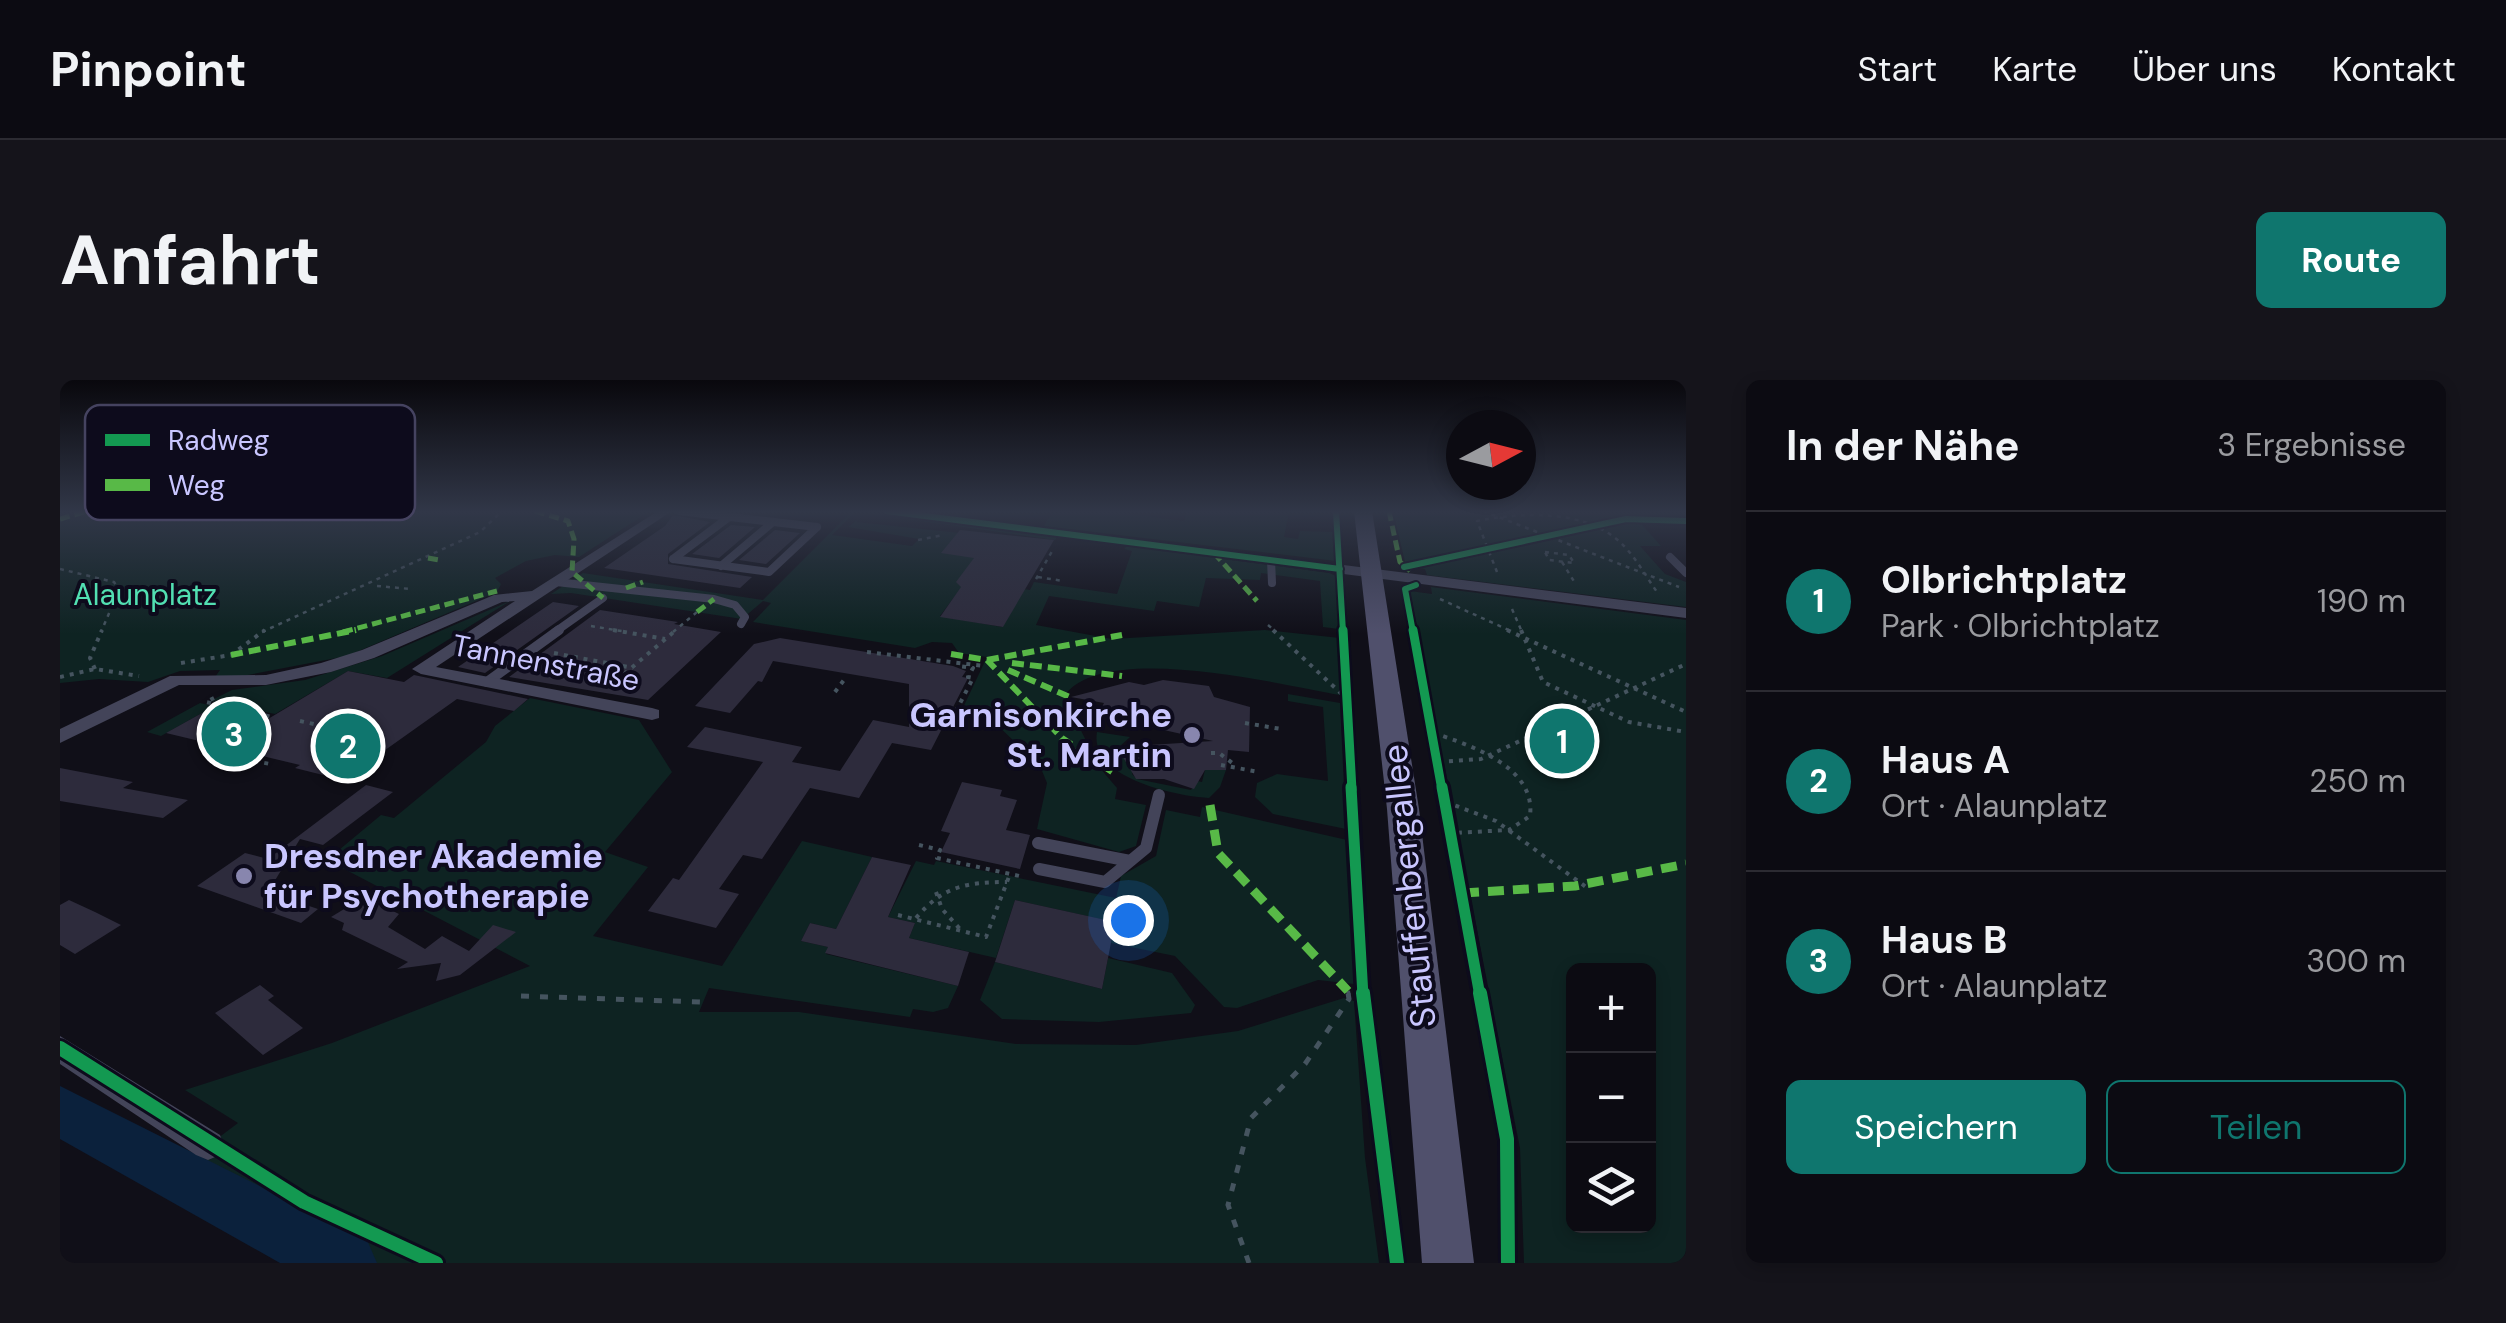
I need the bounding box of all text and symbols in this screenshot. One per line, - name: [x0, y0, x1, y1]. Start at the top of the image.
- text: Pinpoint: [50, 38, 247, 101]
- text: Start: [1858, 46, 1937, 92]
- text: Karte: [1992, 46, 2077, 92]
- text: Über uns: [2132, 46, 2277, 92]
- text: Kontakt: [2332, 46, 2456, 92]
- button: Route: [2256, 212, 2446, 308]
- text: Anfahrt: [60, 215, 321, 306]
- legend: [85, 405, 415, 520]
- north arrow: [1446, 410, 1536, 500]
- text: In der Nähe: [1786, 418, 2020, 473]
- text: Radweg: [168, 422, 269, 459]
- text: 3 Ergebnisse: [2217, 424, 2406, 466]
- text: Weg: [168, 467, 225, 504]
- text: Olbrichtplatz: [1881, 555, 2127, 605]
- park label: Alaunplatz: [73, 575, 217, 614]
- text: 1: [1813, 580, 1824, 622]
- text: 190 m: [2317, 580, 2406, 622]
- text: Park · Olbrichtplatz: [1881, 605, 2160, 647]
- street label: Tannenstraße: [449, 625, 643, 700]
- place label: Garnisonkirche St. Martin: [909, 692, 1172, 778]
- pin: 3: [202, 696, 266, 772]
- pin: 1: [1530, 704, 1594, 778]
- pin: 2: [316, 708, 380, 784]
- marker: Garnisonkirche St. Martin: [1181, 724, 1203, 746]
- text: Haus A: [1881, 735, 2010, 785]
- street label: Stauffenbergallee: [1371, 742, 1447, 1030]
- text: 2: [1809, 760, 1828, 802]
- text: 250 m: [2309, 760, 2406, 802]
- text: Ort · Alaunplatz: [1881, 785, 2107, 827]
- place label: Dresdner Akademie für Psychotherapie: [264, 833, 603, 919]
- marker: Dresdner Akademie für Psychotherapie: [233, 865, 255, 887]
- your location: [1103, 895, 1154, 946]
- text: Haus B: [1881, 915, 2007, 965]
- text: 3: [1809, 940, 1828, 982]
- text: 300 m: [2306, 940, 2406, 982]
- map controls: [1566, 963, 1656, 1233]
- button: +: [1566, 963, 1656, 1053]
- text: Ort · Alaunplatz: [1881, 965, 2107, 1007]
- button: −: [1566, 1053, 1656, 1143]
- button: Speichern: [1786, 1080, 2086, 1174]
- button: Teilen: [2106, 1080, 2406, 1174]
- button: layers: [1566, 1143, 1656, 1233]

